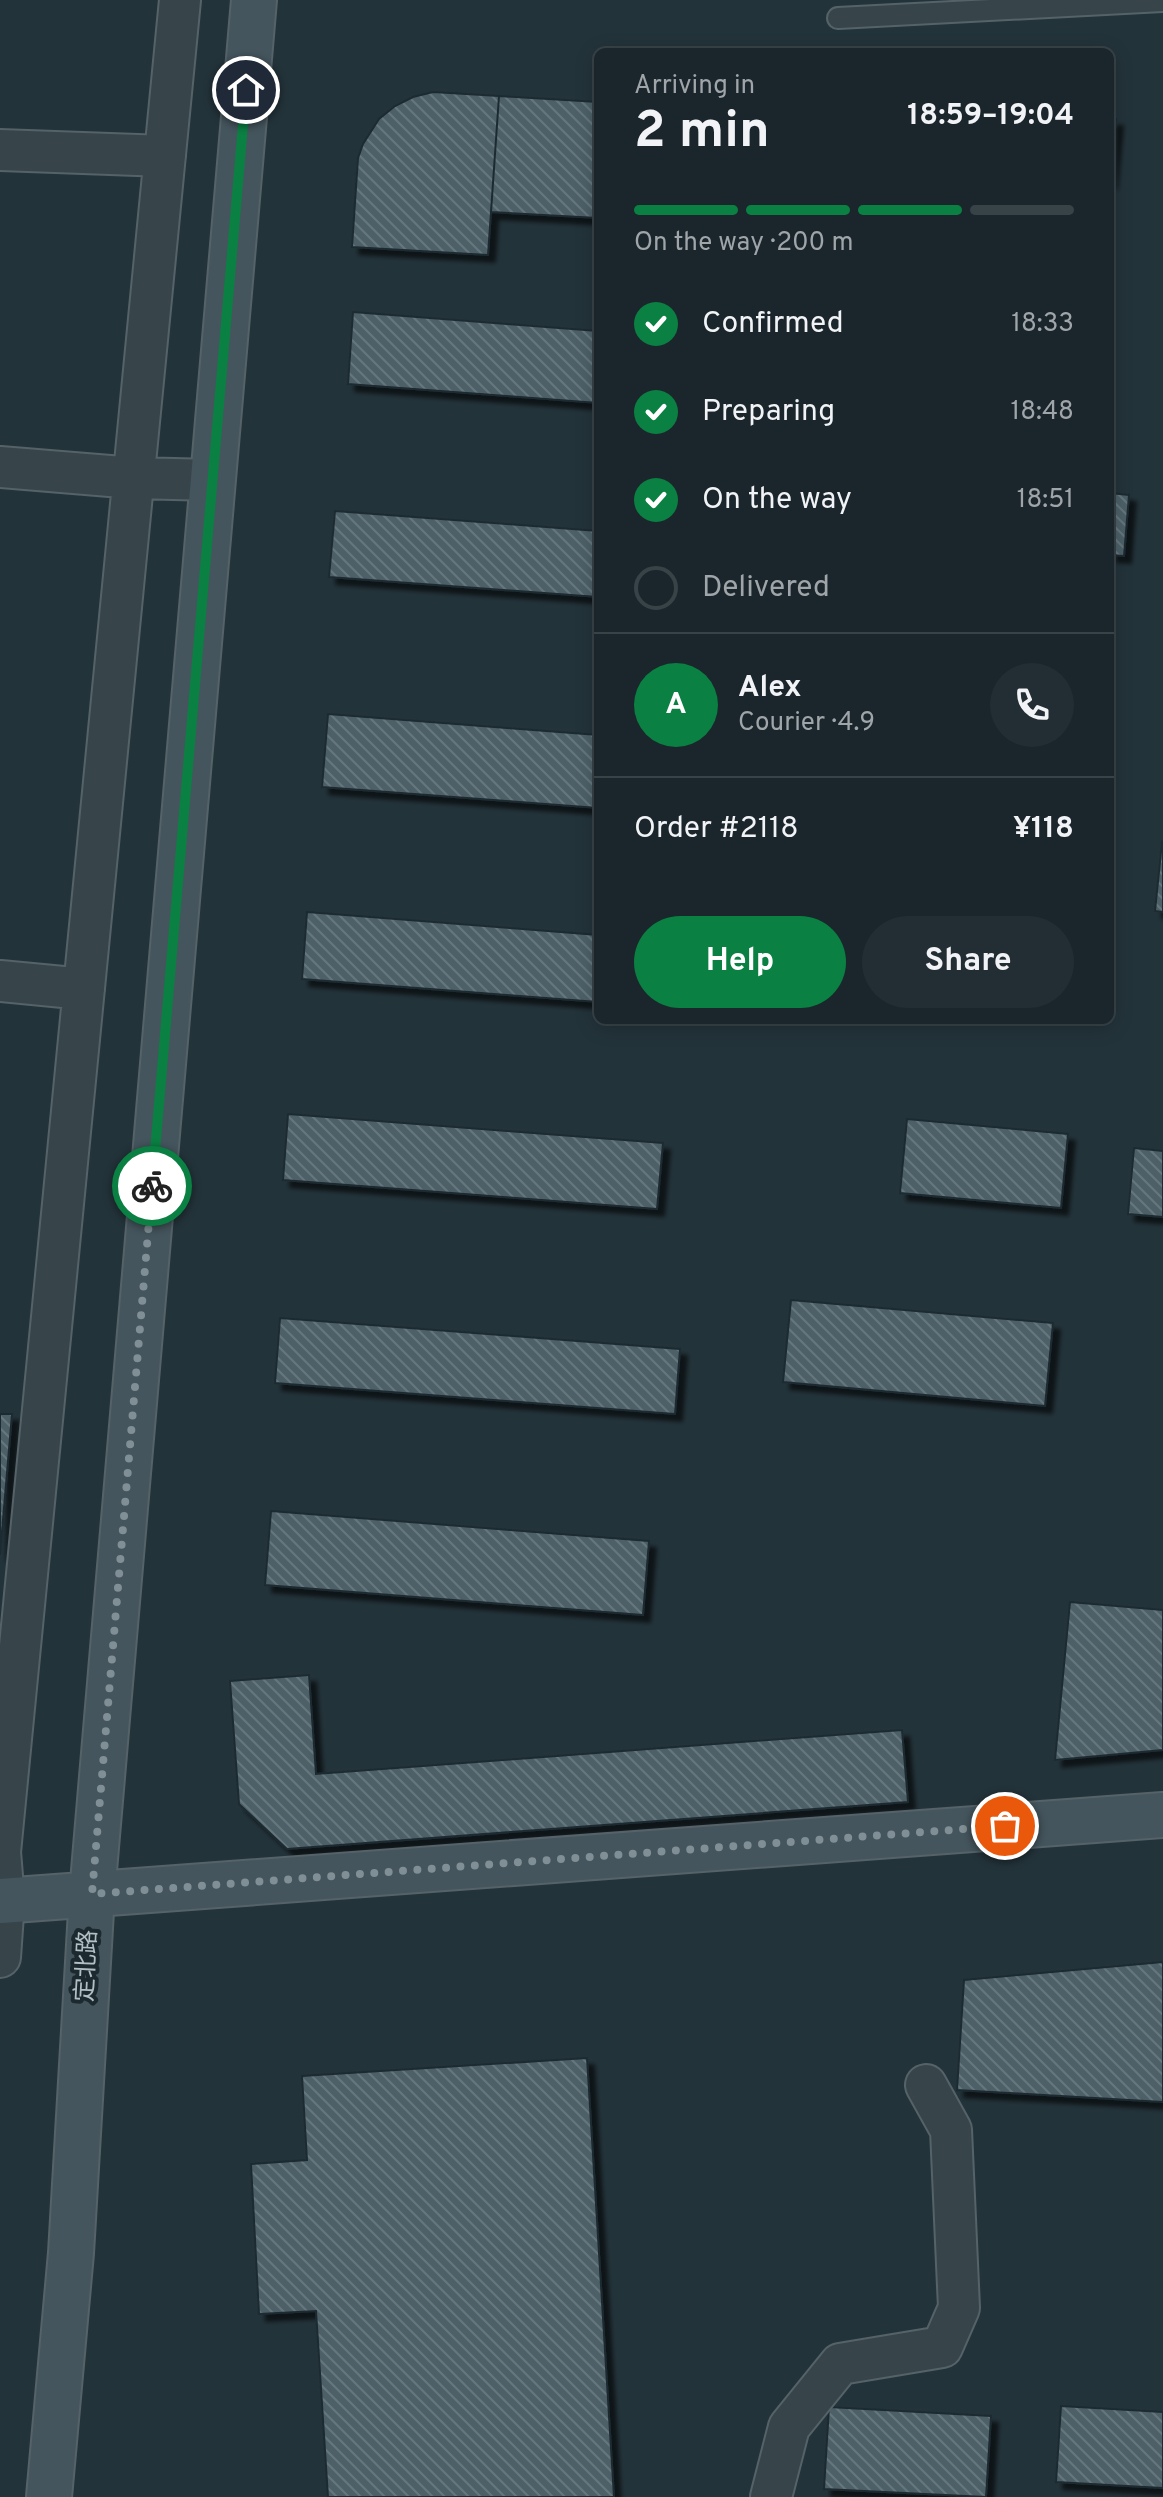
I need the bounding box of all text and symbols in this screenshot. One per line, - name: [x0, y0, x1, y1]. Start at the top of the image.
- pin: [212, 56, 280, 124]
- icon: home: [224, 68, 268, 112]
- text: Arriving in: [634, 70, 755, 103]
- text: 18:59–19:04: [907, 98, 1074, 135]
- text: 2 min: [634, 100, 770, 166]
- text: On the way · 200 m: [634, 227, 853, 260]
- icon: check: [634, 302, 678, 346]
- text: Confirmed: [702, 306, 844, 343]
- text: 18:33: [1011, 308, 1074, 341]
- icon: check: [634, 390, 678, 434]
- text: Preparing: [702, 394, 835, 431]
- text: 18:48: [1011, 396, 1074, 429]
- icon: check: [634, 478, 678, 522]
- text: On the way: [702, 482, 852, 519]
- text: 18:51: [1017, 484, 1074, 517]
- text: Delivered: [702, 570, 830, 607]
- button: phone: [990, 663, 1074, 747]
- text: Alex: [738, 670, 802, 707]
- text: A: [665, 687, 687, 724]
- text: Courier · 4.9: [738, 707, 875, 740]
- text: Order #2118: [634, 811, 799, 848]
- text: ¥118: [1013, 811, 1074, 848]
- button: Help: [634, 916, 846, 1008]
- button: Share: [862, 916, 1074, 1008]
- courier: [112, 1146, 192, 1226]
- icon: bike: [130, 1164, 174, 1208]
- pin: [971, 1792, 1039, 1860]
- icon: bag: [983, 1804, 1027, 1848]
- street label: 定北路: [71, 1929, 105, 2003]

